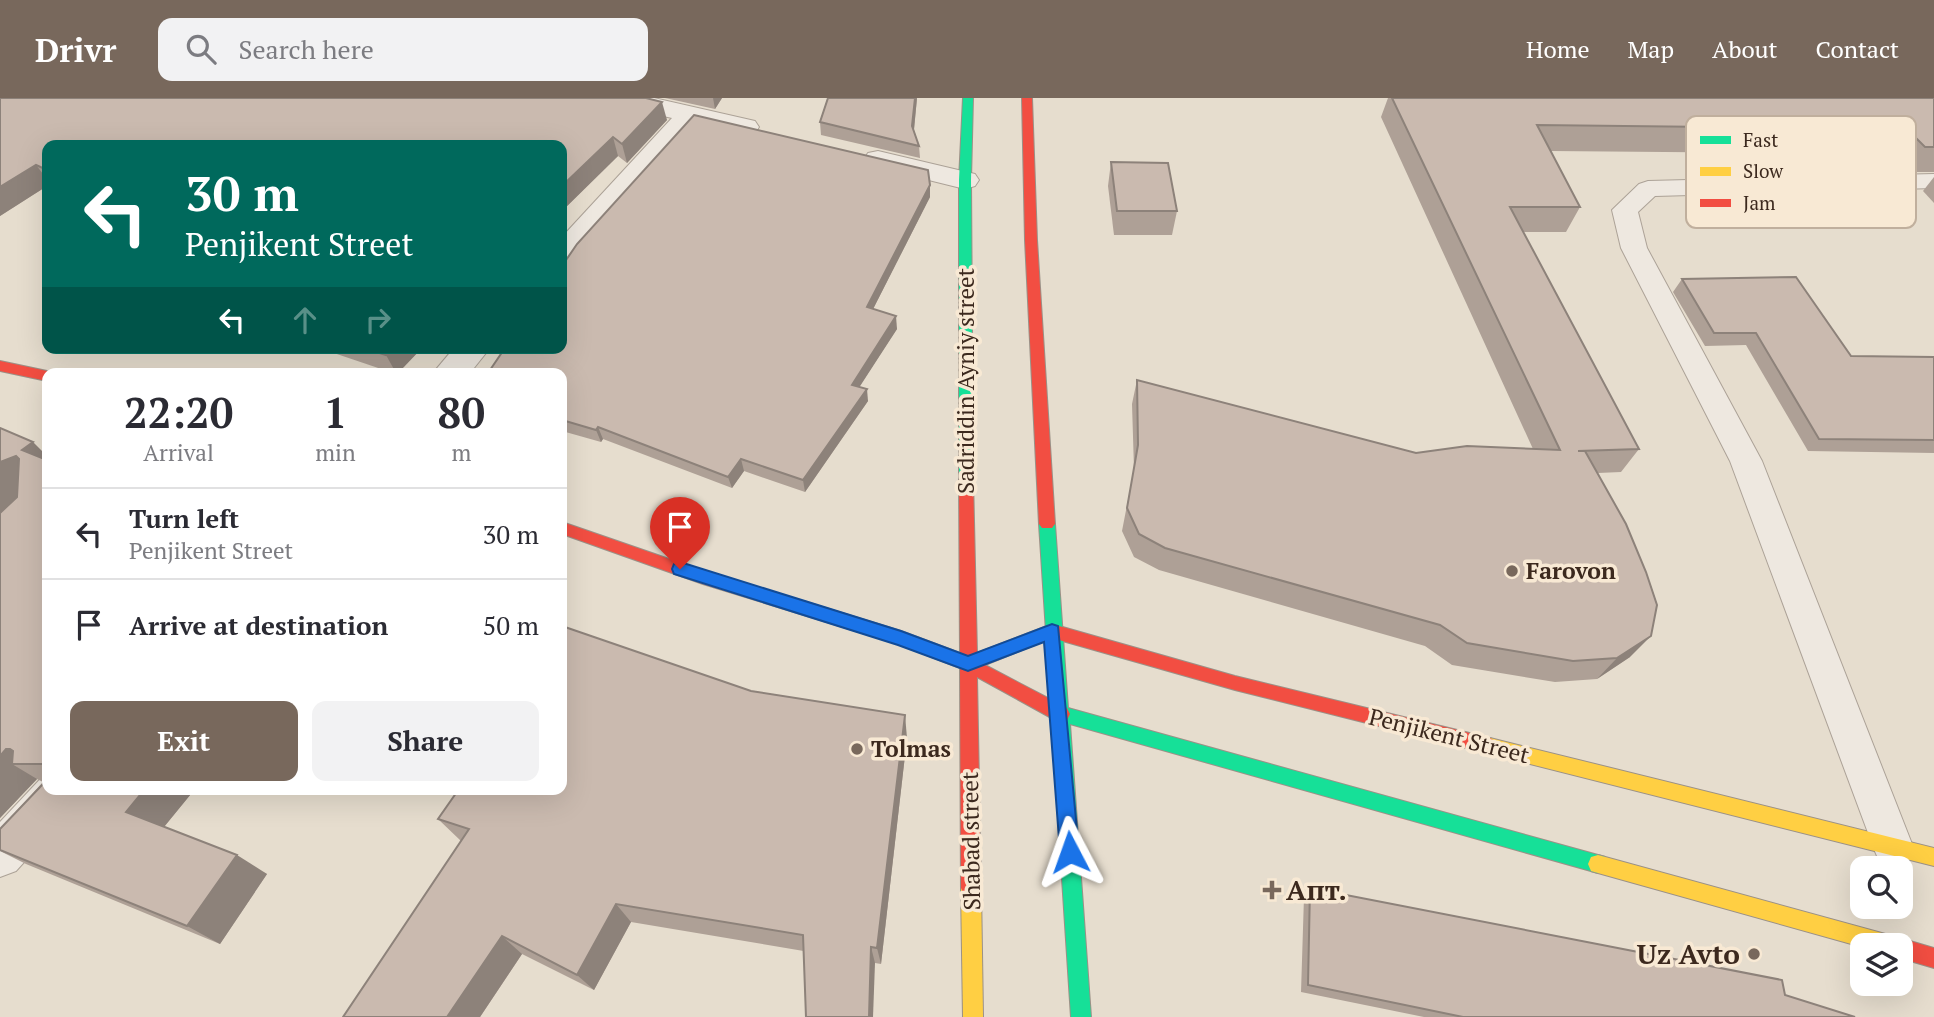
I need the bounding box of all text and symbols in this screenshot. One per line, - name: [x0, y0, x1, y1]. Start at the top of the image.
- search box: [158, 18, 648, 81]
- text: Drivr: [35, 28, 116, 71]
- icon: search: [182, 30, 220, 68]
- text: Search here: [238, 32, 374, 66]
- text: Home: [1526, 33, 1590, 65]
- text: Map: [1628, 33, 1674, 65]
- text: About: [1712, 33, 1778, 65]
- text: Contact: [1816, 33, 1899, 65]
- legend: [1686, 116, 1916, 228]
- text: Fast: [1743, 127, 1778, 152]
- text: Slow: [1743, 158, 1784, 183]
- text: 30 m: [185, 160, 299, 225]
- icon: left: [70, 168, 161, 259]
- text: Jam: [1743, 190, 1776, 215]
- text: Penjikent Street: [185, 223, 413, 265]
- street label: Sadriddin Ayniy street: [950, 267, 981, 494]
- icon: left: [213, 301, 251, 339]
- icon: ahead: [286, 301, 324, 339]
- icon: right: [359, 301, 397, 339]
- text: 22:20: [124, 384, 233, 440]
- text: 1: [324, 384, 347, 440]
- text: 80: [438, 384, 485, 440]
- text: Arrival: [143, 437, 214, 468]
- text: min: [315, 437, 356, 468]
- text: m: [451, 437, 471, 468]
- pin: [650, 497, 710, 569]
- text: Turn left: [129, 501, 239, 535]
- icon: arrive: [661, 508, 699, 546]
- icon: left: [70, 515, 108, 553]
- text: 30 m: [483, 517, 539, 551]
- text: Penjikent Street: [129, 535, 293, 566]
- place label: Farovon: [1526, 555, 1616, 586]
- marker: Farovon: [1504, 563, 1520, 579]
- icon: arrive: [70, 606, 108, 644]
- text: Arrive at destination: [129, 608, 388, 642]
- text: 50 m: [483, 608, 539, 642]
- button: Exit: [70, 701, 298, 781]
- button: Share: [312, 701, 539, 781]
- street label: Penjikent Street: [1366, 701, 1533, 771]
- place label: Tolmas: [871, 733, 951, 764]
- marker: Tolmas: [849, 741, 865, 757]
- street label: Shabad street: [954, 771, 987, 911]
- position arrow: [1033, 815, 1107, 889]
- map controls: [1850, 856, 1913, 996]
- button: search: [1850, 856, 1913, 919]
- place label: Апт.: [1286, 871, 1347, 908]
- marker: Апт.: [1264, 882, 1280, 898]
- button: layers: [1850, 933, 1913, 996]
- place label: Uz Avto: [1637, 935, 1740, 972]
- marker: Uz Avto: [1746, 946, 1762, 962]

